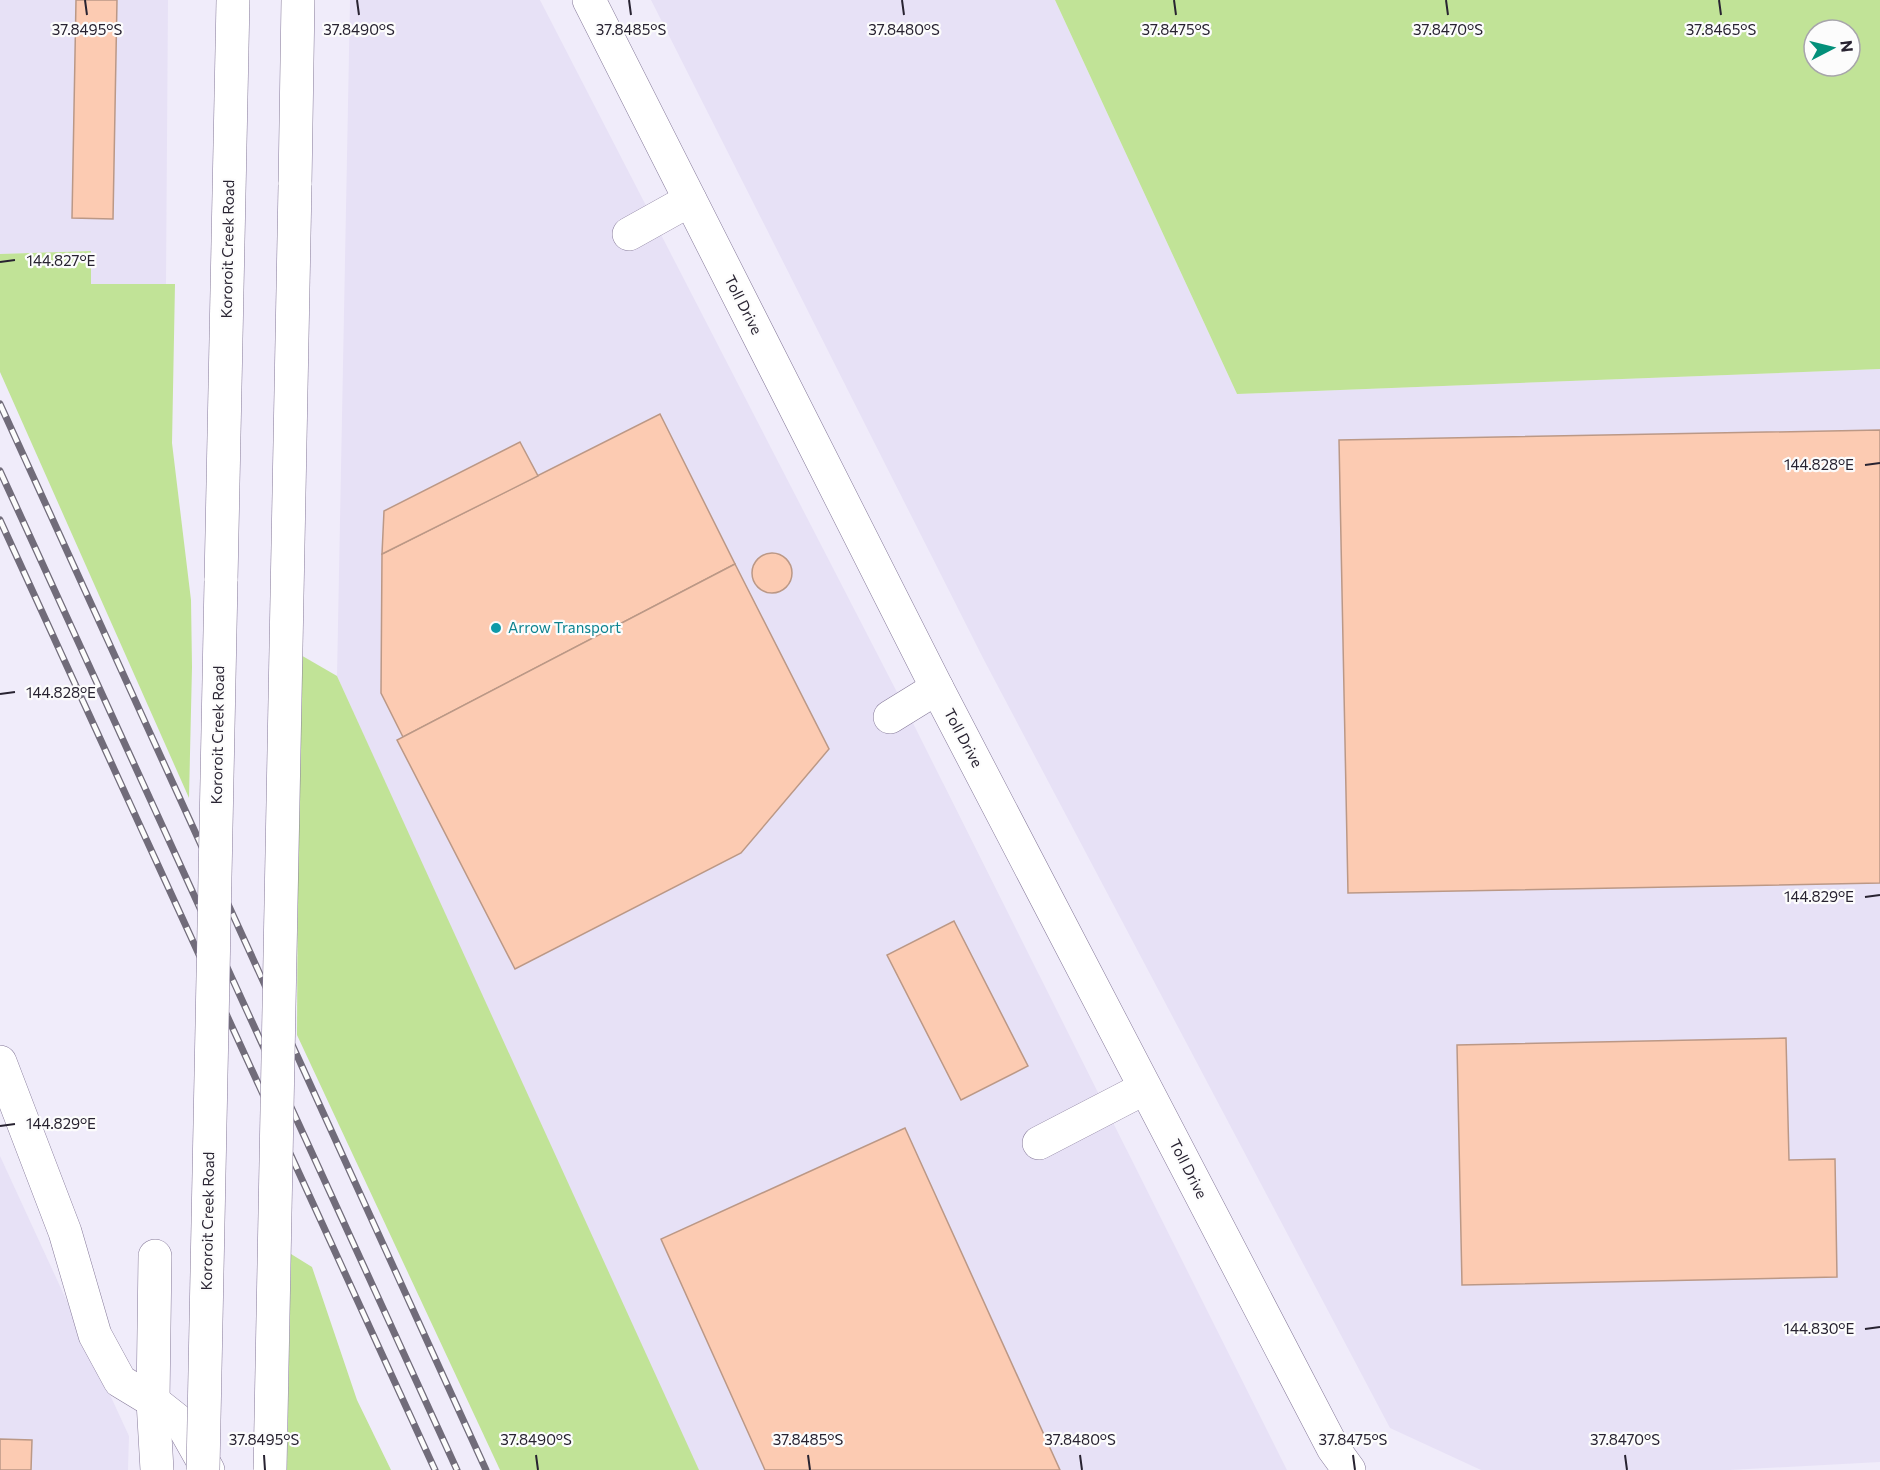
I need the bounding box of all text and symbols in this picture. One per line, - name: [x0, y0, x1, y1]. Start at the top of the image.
- north arrow: [1802, 18, 1862, 78]
- text: 37.8495°S: [52, 20, 122, 38]
- text: 37.8490°S: [323, 20, 395, 38]
- text: 37.8485°S: [596, 20, 666, 38]
- text: 37.8480°S: [868, 20, 940, 38]
- text: 37.8475°S: [1142, 20, 1211, 38]
- text: 37.8470°S: [1413, 20, 1483, 38]
- text: 37.8465°S: [1686, 20, 1756, 38]
- text: N: [1837, 39, 1858, 53]
- street label: Kororoit Creek Road: [217, 180, 237, 318]
- text: 144.827°E: [27, 251, 96, 269]
- street label: Toll Drive: [721, 272, 767, 337]
- text: 144.828°E: [1784, 455, 1854, 473]
- place label: Arrow Transport: [508, 618, 621, 636]
- marker: Arrow Transport: [489, 621, 503, 635]
- street label: Kororoit Creek Road: [207, 666, 227, 804]
- text: 144.828°E: [26, 683, 96, 701]
- street label: Toll Drive: [941, 705, 987, 770]
- text: 144.829°E: [1784, 887, 1854, 905]
- text: 144.829°E: [26, 1114, 96, 1132]
- street label: Toll Drive: [1166, 1136, 1212, 1201]
- street label: Kororoit Creek Road: [197, 1152, 217, 1290]
- text: 144.830°E: [1784, 1319, 1855, 1337]
- text: 37.8495°S: [229, 1430, 299, 1448]
- text: 37.8490°S: [500, 1430, 572, 1448]
- text: 37.8485°S: [773, 1430, 843, 1448]
- text: 37.8480°S: [1044, 1430, 1116, 1448]
- text: 37.8475°S: [1319, 1430, 1388, 1448]
- text: 37.8470°S: [1590, 1430, 1660, 1448]

